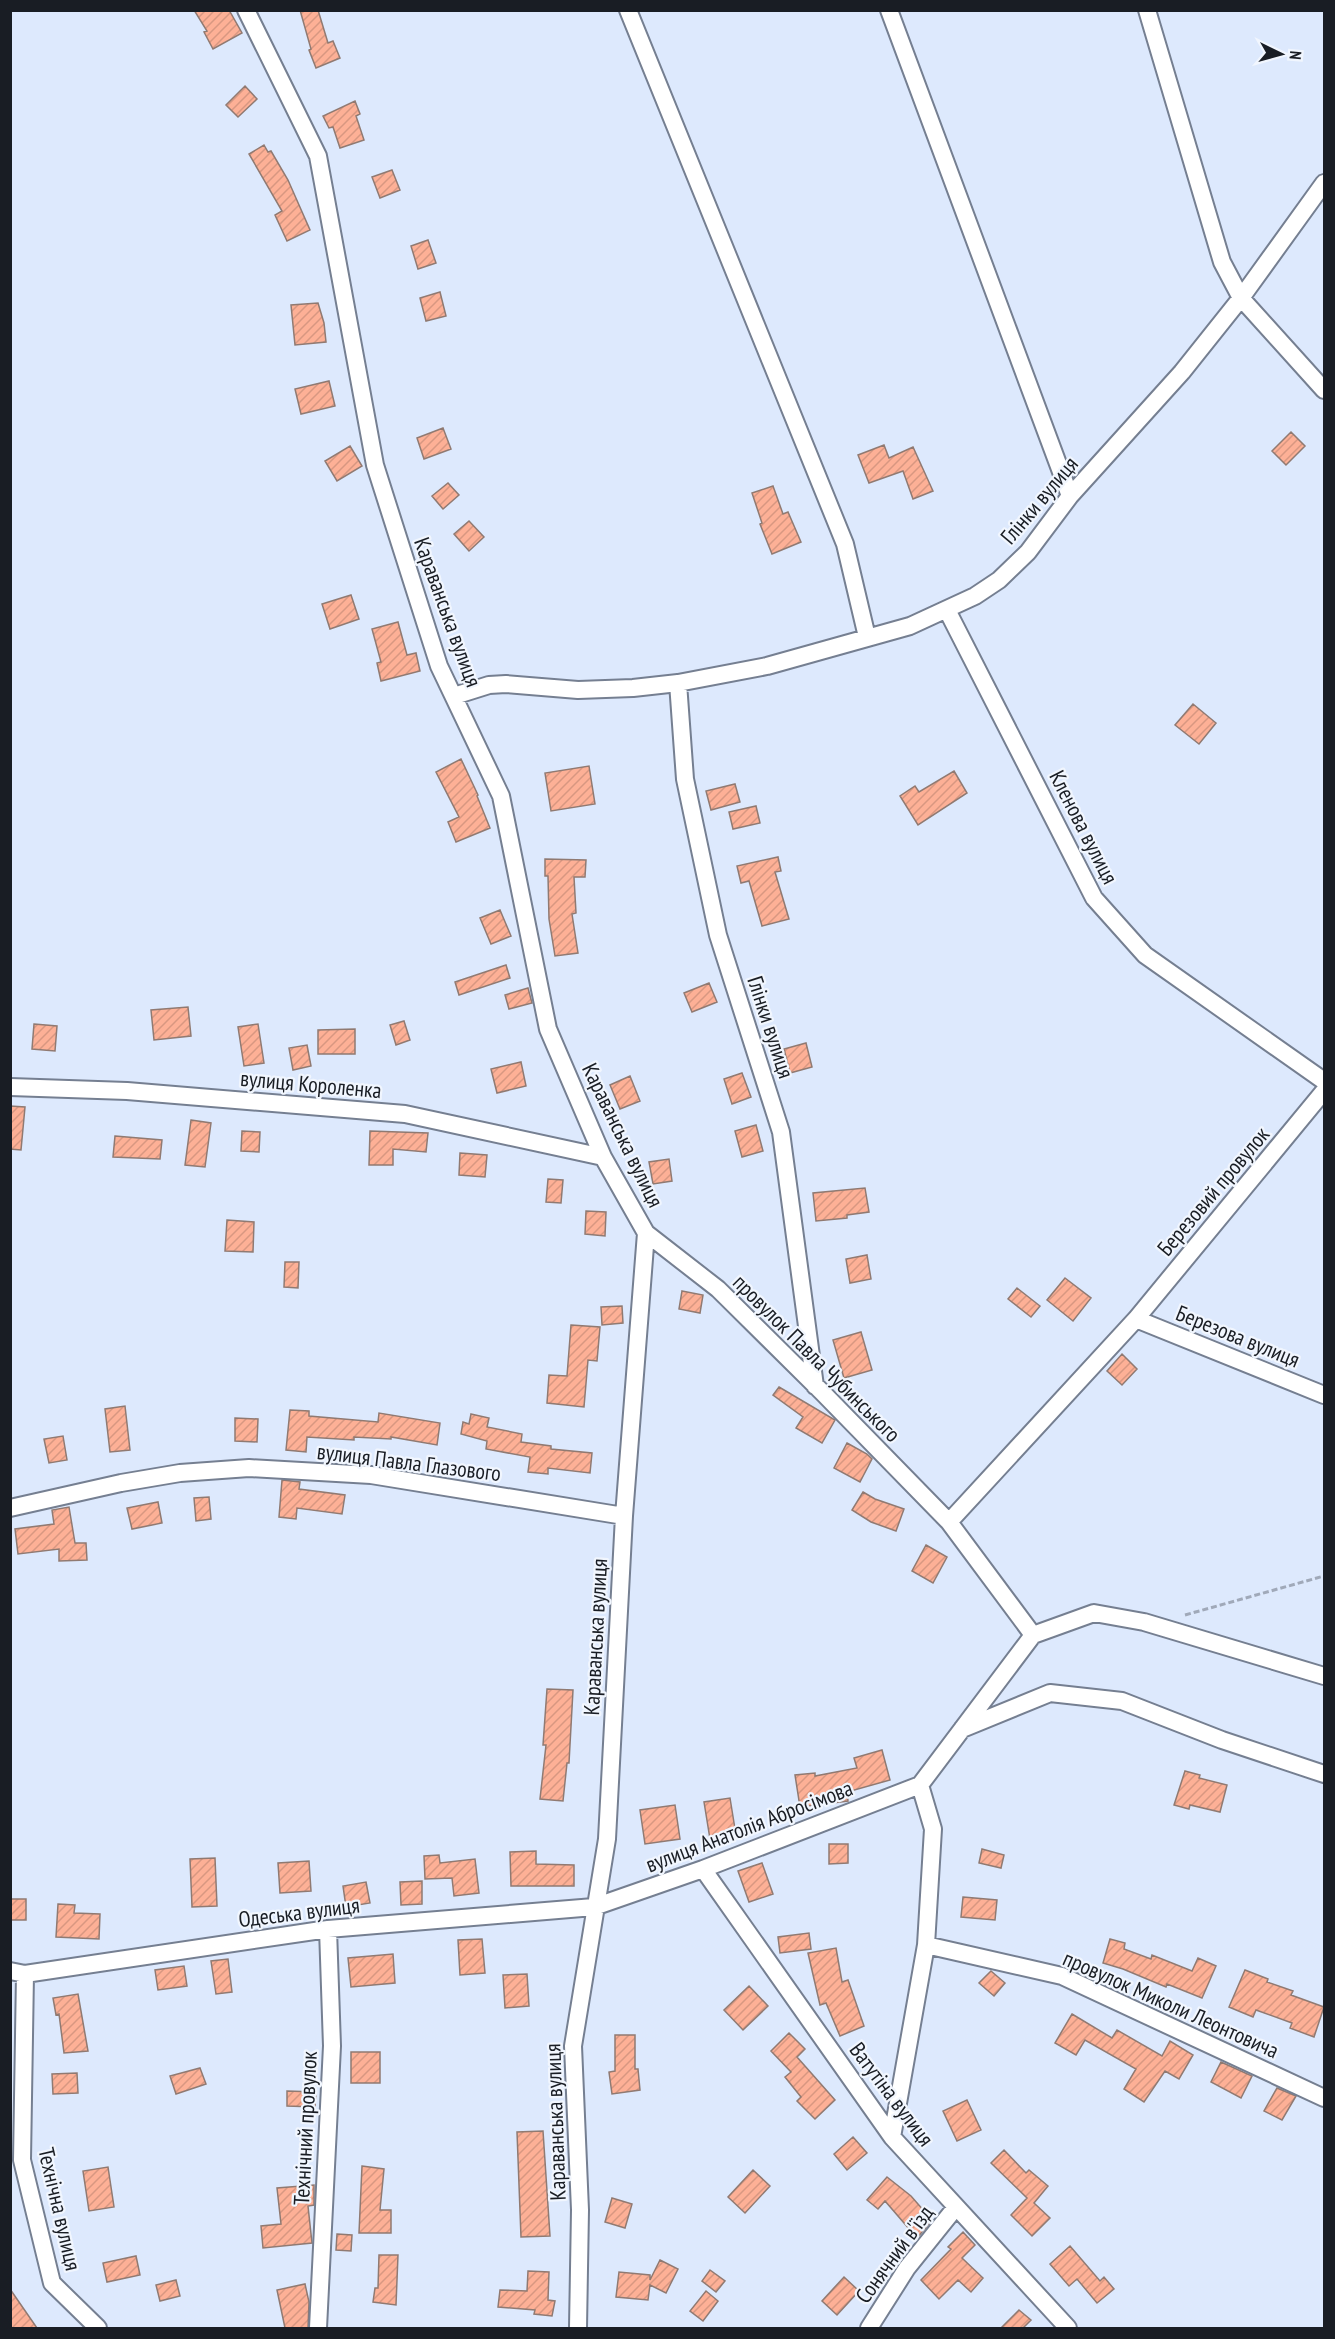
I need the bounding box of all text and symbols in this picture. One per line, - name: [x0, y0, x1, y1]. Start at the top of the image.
- north arrow: [1251, 24, 1311, 84]
- text: N: [1286, 50, 1306, 60]
- street label: Глінки вулиця: [994, 450, 1084, 550]
- street label: Караванська вулиця: [408, 533, 488, 691]
- street label: Кленова вулиця: [1043, 765, 1125, 889]
- street label: Глінки вулиця: [741, 972, 801, 1082]
- street label: Караванська вулиця: [576, 1058, 670, 1212]
- street label: вулиця Короленка: [239, 1064, 383, 1104]
- street label: Березовий провулок: [1151, 1120, 1275, 1261]
- street label: провулок Павла Чубинського: [727, 1268, 907, 1448]
- street label: Березова вулиця: [1172, 1299, 1304, 1373]
- street label: вулиця Павла Глазового: [315, 1437, 503, 1487]
- street label: Караванська вулиця: [577, 1558, 613, 1716]
- street label: вулиця Анатолія Абросімова: [642, 1774, 856, 1878]
- street label: Одеська вулиця: [237, 1891, 361, 1933]
- street label: провулок Миколи Леонтовича: [1059, 1944, 1283, 2064]
- street label: Ватутіна вулиця: [844, 2036, 940, 2152]
- street label: Караванська вулиця: [538, 2043, 572, 2201]
- street label: Технічний провулок: [287, 2050, 323, 2206]
- street label: Технічна вулиця: [32, 2145, 88, 2273]
- street label: Сонячний в'їзд: [849, 2199, 939, 2309]

